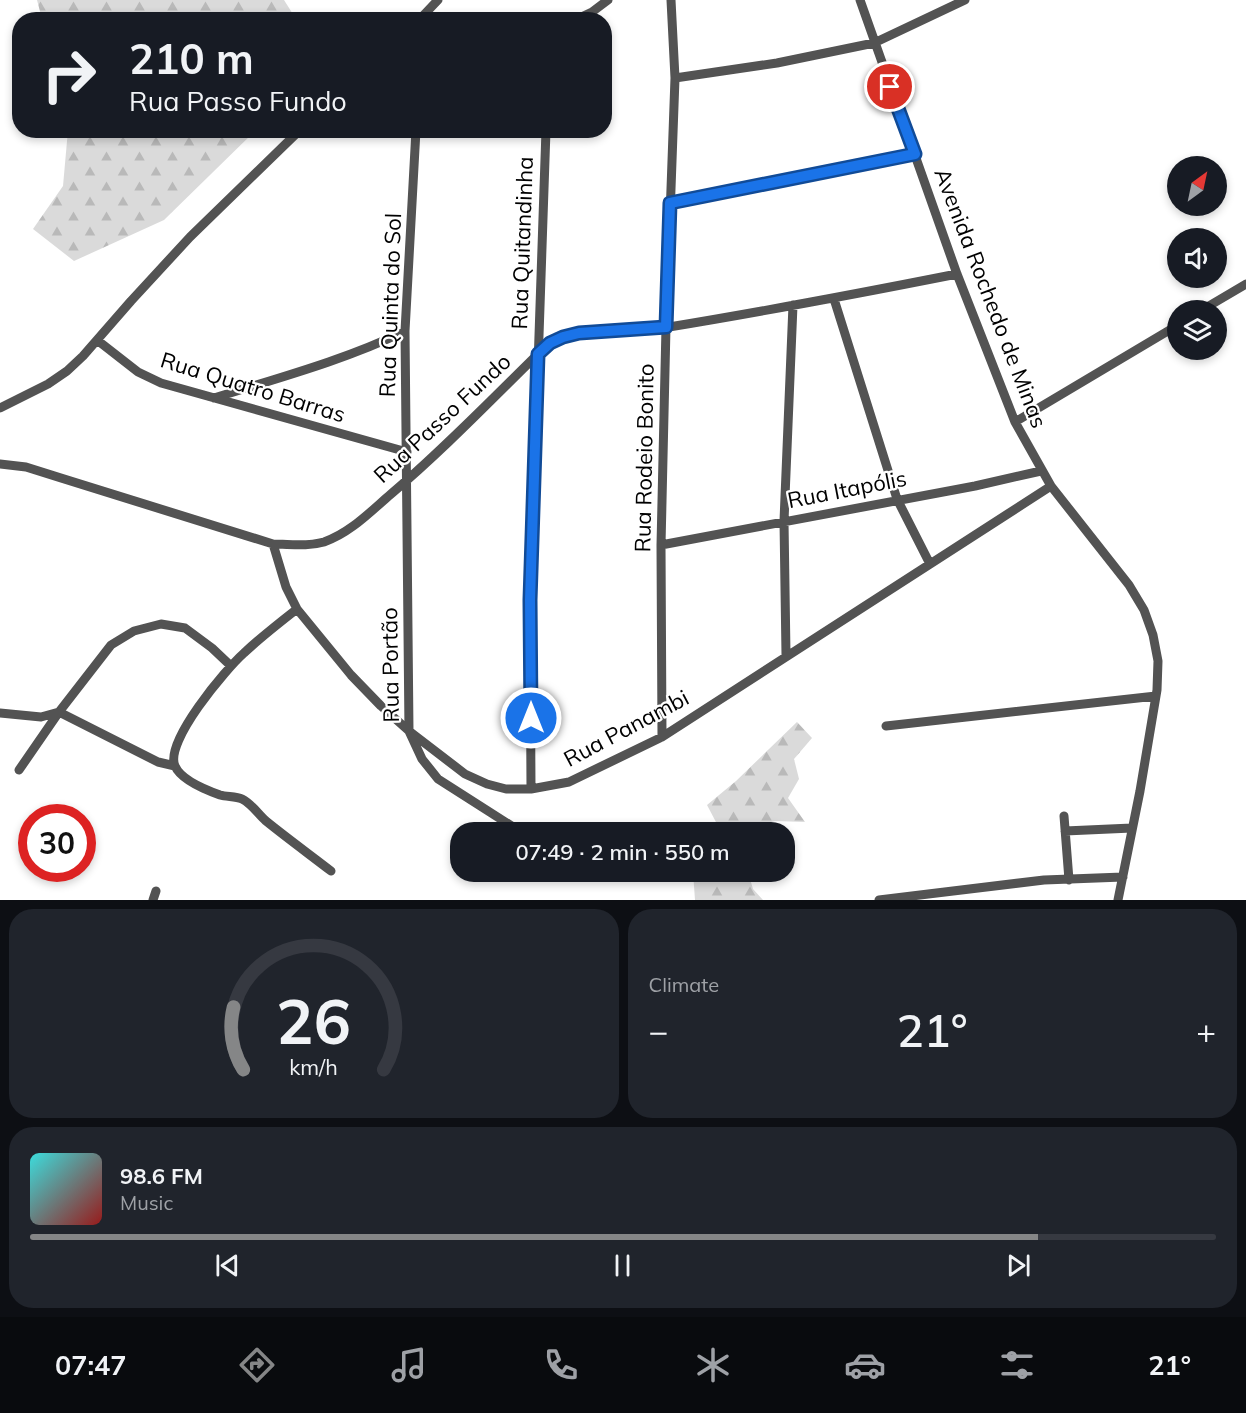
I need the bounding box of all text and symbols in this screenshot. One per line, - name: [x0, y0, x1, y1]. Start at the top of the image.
- text: 210 m: [129, 32, 254, 85]
- icon: right: [30, 36, 108, 114]
- pin: [864, 61, 915, 112]
- icon: arrive: [873, 70, 906, 103]
- text: Rua Passo Fundo: [129, 84, 347, 118]
- street label: Rua Quitandinha: [505, 156, 539, 330]
- north arrow: [1167, 156, 1227, 216]
- map controls: [1167, 156, 1227, 360]
- street label: Avenida Rochedo de Minas: [928, 164, 1054, 432]
- street label: Rua Quinta do Sol: [373, 212, 407, 398]
- button: sound: [1167, 228, 1227, 288]
- button: layers: [1167, 300, 1227, 360]
- street label: Rua Quatro Barras: [157, 346, 349, 428]
- street label: Rua Passo Fundo: [368, 347, 516, 489]
- street label: Rua Rodeio Bonito: [628, 363, 660, 553]
- street label: Rua Itapólis: [785, 464, 909, 514]
- street label: Rua Portão: [375, 607, 405, 723]
- street label: Rua Panambi: [559, 683, 693, 773]
- position arrow: [499, 686, 563, 750]
- speed limit sign: 30: [18, 804, 96, 882]
- text: 07:49 · 2 min · 550 m: [515, 838, 730, 866]
- text: Climate: [649, 972, 719, 997]
- text: 26: [276, 981, 351, 1060]
- text: 21°: [897, 1002, 968, 1058]
- text: −: [649, 1010, 668, 1051]
- text: +: [1196, 1010, 1216, 1051]
- text: km/h: [289, 1054, 338, 1081]
- text: 98.6 FM: [120, 1162, 203, 1190]
- text: Music: [120, 1190, 173, 1215]
- icon: previous: [211, 1249, 244, 1282]
- icon: pause: [606, 1249, 639, 1282]
- icon: next: [1002, 1249, 1035, 1282]
- icon: directions: [236, 1344, 278, 1386]
- icon: music: [388, 1344, 430, 1386]
- icon: phone: [540, 1344, 582, 1386]
- icon: climate: [692, 1344, 734, 1386]
- icon: car: [844, 1344, 886, 1386]
- icon: filters: [996, 1344, 1038, 1386]
- text: 07:47: [55, 1348, 126, 1382]
- text: 21°: [1148, 1348, 1191, 1382]

